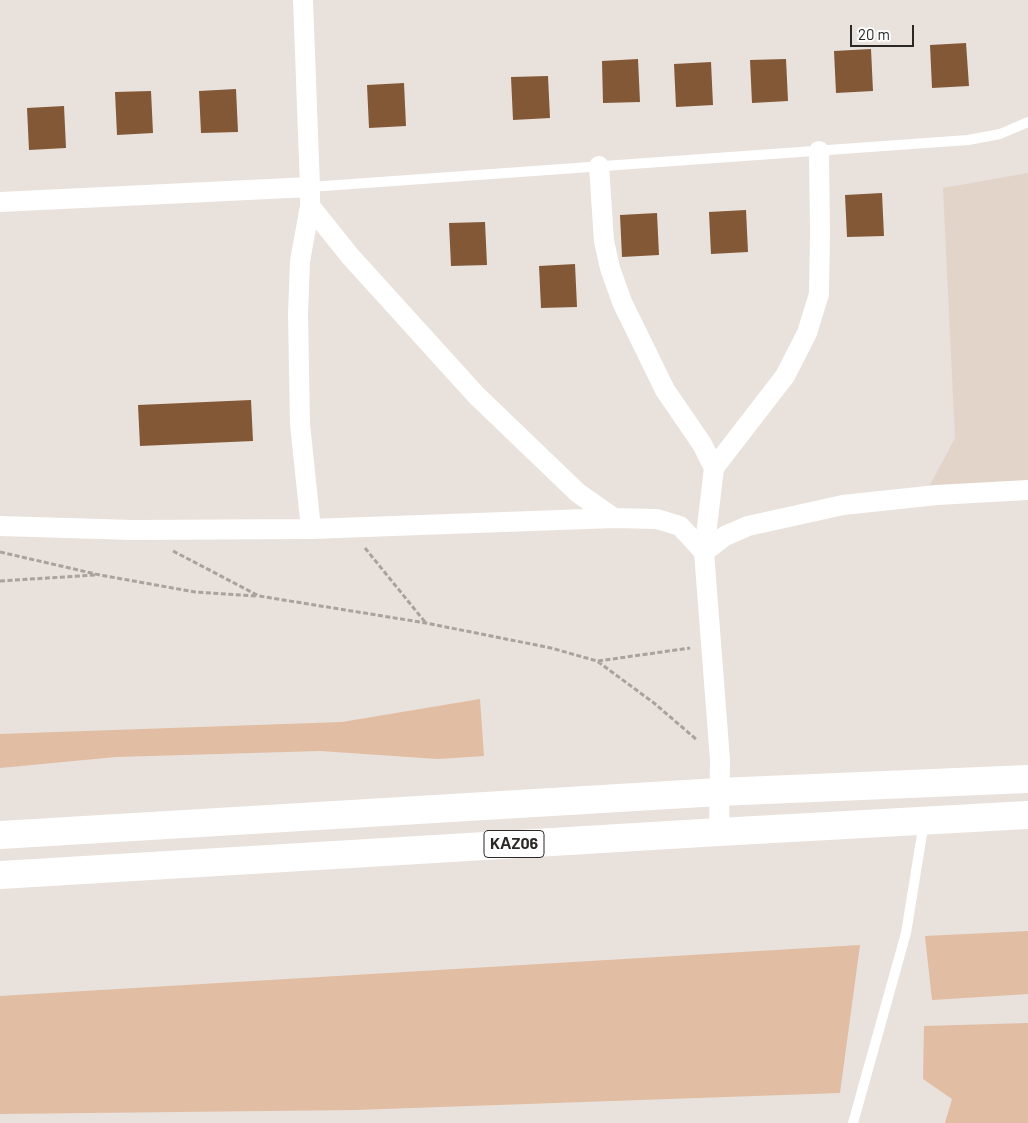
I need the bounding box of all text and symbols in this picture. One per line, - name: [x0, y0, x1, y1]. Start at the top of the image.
- scale bar: [853, 15, 917, 47]
- text: 20 m: [858, 25, 890, 43]
- road number: KАZ06: [484, 831, 544, 858]

